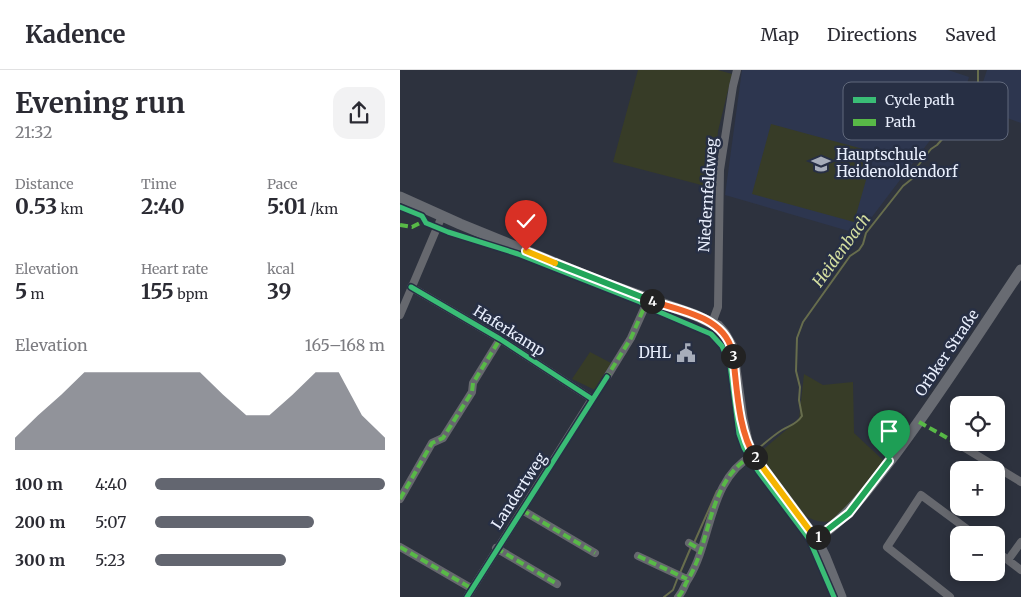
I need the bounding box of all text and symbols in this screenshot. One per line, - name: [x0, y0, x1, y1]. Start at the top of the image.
- text: Kadence: [25, 19, 126, 50]
- text: Map: [761, 23, 799, 46]
- text: Directions: [827, 23, 917, 46]
- text: Saved: [945, 23, 996, 46]
- legend: [843, 82, 1008, 140]
- text: Evening run: [15, 85, 185, 121]
- button: share: [333, 87, 385, 139]
- text: Cycle path: [885, 91, 955, 109]
- text: Path: [885, 113, 916, 131]
- text: 21:32: [15, 122, 52, 142]
- street label: Niedernfeldweg: [694, 137, 721, 253]
- place label: Hauptschule Heidenoldendorf: [836, 145, 959, 181]
- school or university icon: Hauptschule Heidenoldendorf: [810, 153, 832, 175]
- text: Distance: [15, 175, 74, 193]
- text: Time: [141, 175, 177, 193]
- text: Pace: [267, 175, 298, 193]
- text: 0.53: [15, 193, 57, 220]
- text: 2:40: [141, 193, 185, 220]
- text: 5:01: [267, 193, 307, 220]
- text: km: [57, 200, 83, 218]
- text: /km: [307, 200, 338, 218]
- pin: [505, 200, 547, 251]
- icon: check: [512, 207, 540, 235]
- water label: Heidenbach: [807, 209, 874, 292]
- text: Elevation: [15, 260, 79, 278]
- text: Heart rate: [141, 260, 208, 278]
- text: kcal: [267, 260, 295, 278]
- text: 5: [15, 278, 27, 305]
- text: 155: [141, 278, 174, 305]
- text: 39: [267, 278, 291, 305]
- text: m: [27, 285, 45, 303]
- text: bpm: [174, 285, 208, 303]
- pin: 4: [640, 288, 664, 314]
- text: 4: [648, 292, 657, 310]
- street label: Haferkamp: [470, 301, 549, 360]
- street label: Orbker Straße: [911, 306, 983, 400]
- text: Elevation: [15, 335, 88, 355]
- text: 165–168 m: [305, 335, 385, 355]
- public building icon: DHL: [675, 342, 697, 364]
- place label: DHL: [639, 343, 672, 362]
- pin: 3: [720, 344, 746, 368]
- text: 3: [729, 347, 738, 365]
- map controls: [950, 396, 1005, 581]
- button: locate: [950, 396, 1005, 451]
- pin: [868, 410, 910, 461]
- icon: arrive: [875, 417, 903, 445]
- pin: 2: [742, 444, 768, 470]
- text: 2: [751, 448, 760, 466]
- street label: Landertweg: [487, 449, 550, 532]
- button: +: [950, 461, 1005, 516]
- text: 100 m: [15, 474, 63, 494]
- text: 4:40: [95, 474, 127, 494]
- text: 200 m: [15, 512, 65, 532]
- text: 5:07: [95, 512, 126, 532]
- pin: 1: [806, 524, 830, 550]
- button: −: [950, 526, 1005, 581]
- text: 1: [815, 528, 822, 546]
- text: 300 m: [15, 550, 65, 570]
- text: 5:23: [95, 550, 125, 570]

